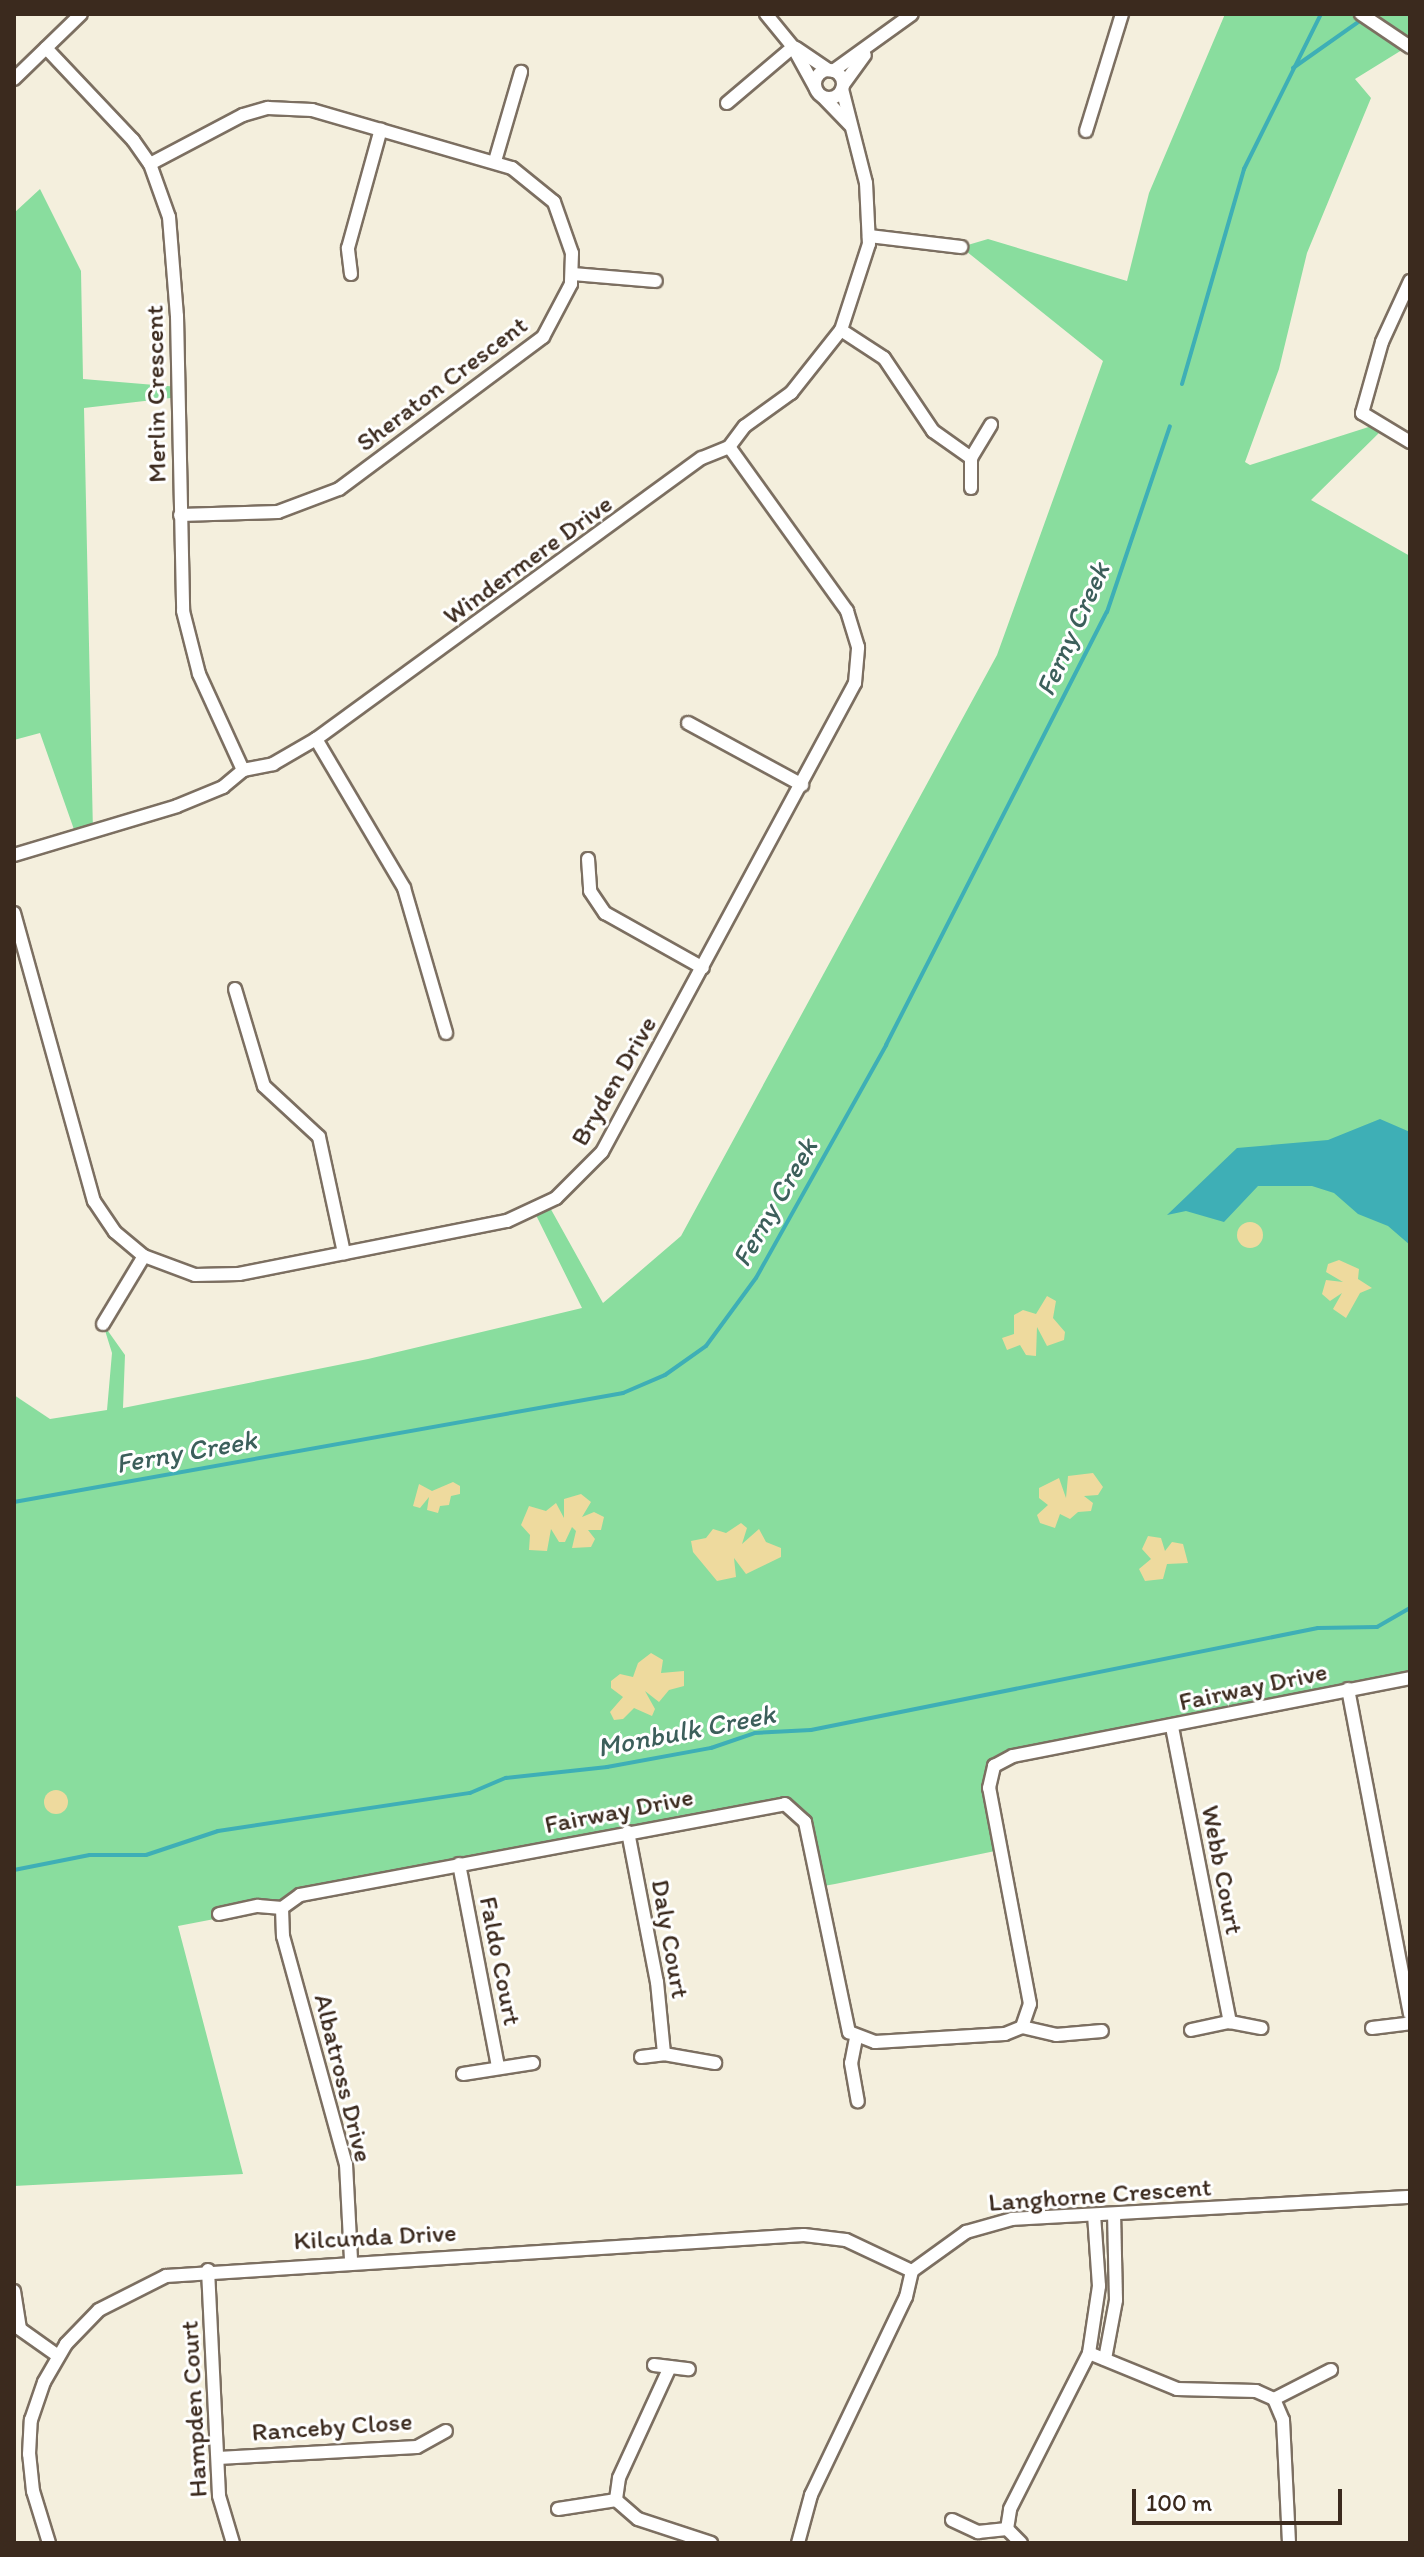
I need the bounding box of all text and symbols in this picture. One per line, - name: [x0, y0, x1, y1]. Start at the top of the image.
- street label: Merlin Crescent: [139, 305, 173, 483]
- street label: Sheraton Crescent: [350, 309, 534, 459]
- street label: Windermere Drive: [437, 488, 619, 632]
- water label: Ferny Creek: [1028, 557, 1116, 701]
- street label: Bryden Drive: [564, 1010, 664, 1152]
- water label: Ferny Creek: [724, 1132, 824, 1272]
- water label: Ferny Creek: [113, 1422, 259, 1480]
- street label: Fairway Drive: [1176, 1656, 1330, 1718]
- water label: Monbulk Creek: [594, 1696, 778, 1764]
- street label: Fairway Drive: [542, 1781, 696, 1841]
- street label: Webb Court: [1194, 1803, 1250, 1937]
- street label: Daly Court: [644, 1877, 696, 2001]
- street label: Faldo Court: [472, 1894, 528, 2028]
- street label: Albatross Drive: [307, 1991, 379, 2165]
- street label: Langhorne Crescent: [987, 2172, 1213, 2218]
- street label: Kilcunda Drive: [292, 2217, 458, 2257]
- street label: Hampden Court: [174, 2320, 214, 2498]
- street label: Ranceby Close: [251, 2406, 413, 2448]
- scale bar: [1136, 2473, 1346, 2523]
- text: 100 m: [1146, 2488, 1212, 2517]

